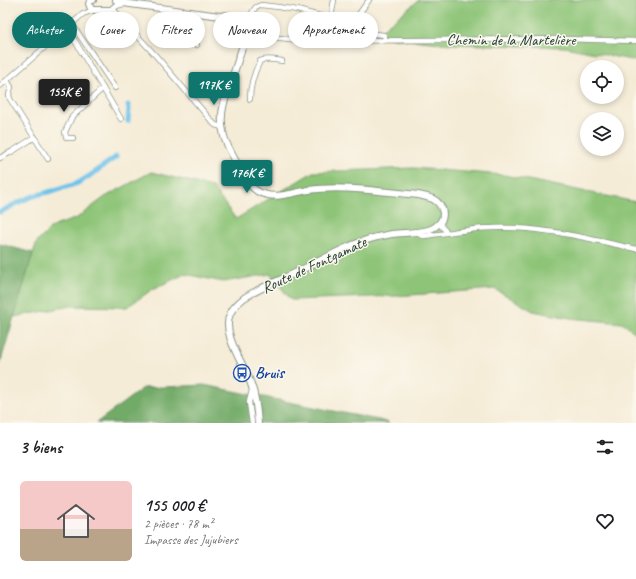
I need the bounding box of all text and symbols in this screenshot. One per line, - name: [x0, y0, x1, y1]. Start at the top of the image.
- chip: Acheter: [12, 12, 77, 48]
- chip: Louer: [85, 12, 139, 48]
- chip: Filtres: [147, 12, 205, 48]
- chip: Nouveau: [213, 12, 280, 48]
- chip: Appartement: [288, 12, 378, 48]
- street label: Chemin de la Martelière: [446, 30, 577, 50]
- map controls: [580, 60, 624, 156]
- button: locate: [580, 60, 624, 104]
- pin: 197K €: [181, 72, 247, 106]
- text: 197K €: [198, 77, 230, 93]
- pin: 155K €: [31, 79, 97, 113]
- text: 155K €: [48, 84, 80, 100]
- button: layers: [580, 112, 624, 156]
- pin: 176K €: [214, 160, 280, 194]
- text: 176K €: [230, 165, 264, 181]
- street label: Route de Fontgamate: [258, 231, 371, 298]
- bus stop icon: Bruis: [232, 363, 252, 383]
- place label: Bruis: [255, 363, 286, 383]
- icon: filters: [594, 436, 616, 458]
- text: 3 biens: [20, 437, 62, 458]
- text: 155 000 €: [144, 495, 205, 516]
- icon: home: [52, 497, 100, 545]
- icon: heart: [594, 510, 616, 532]
- text: 2 pièces · 78 m²: [144, 516, 213, 532]
- text: Impasse des Jujubiers: [144, 532, 238, 548]

